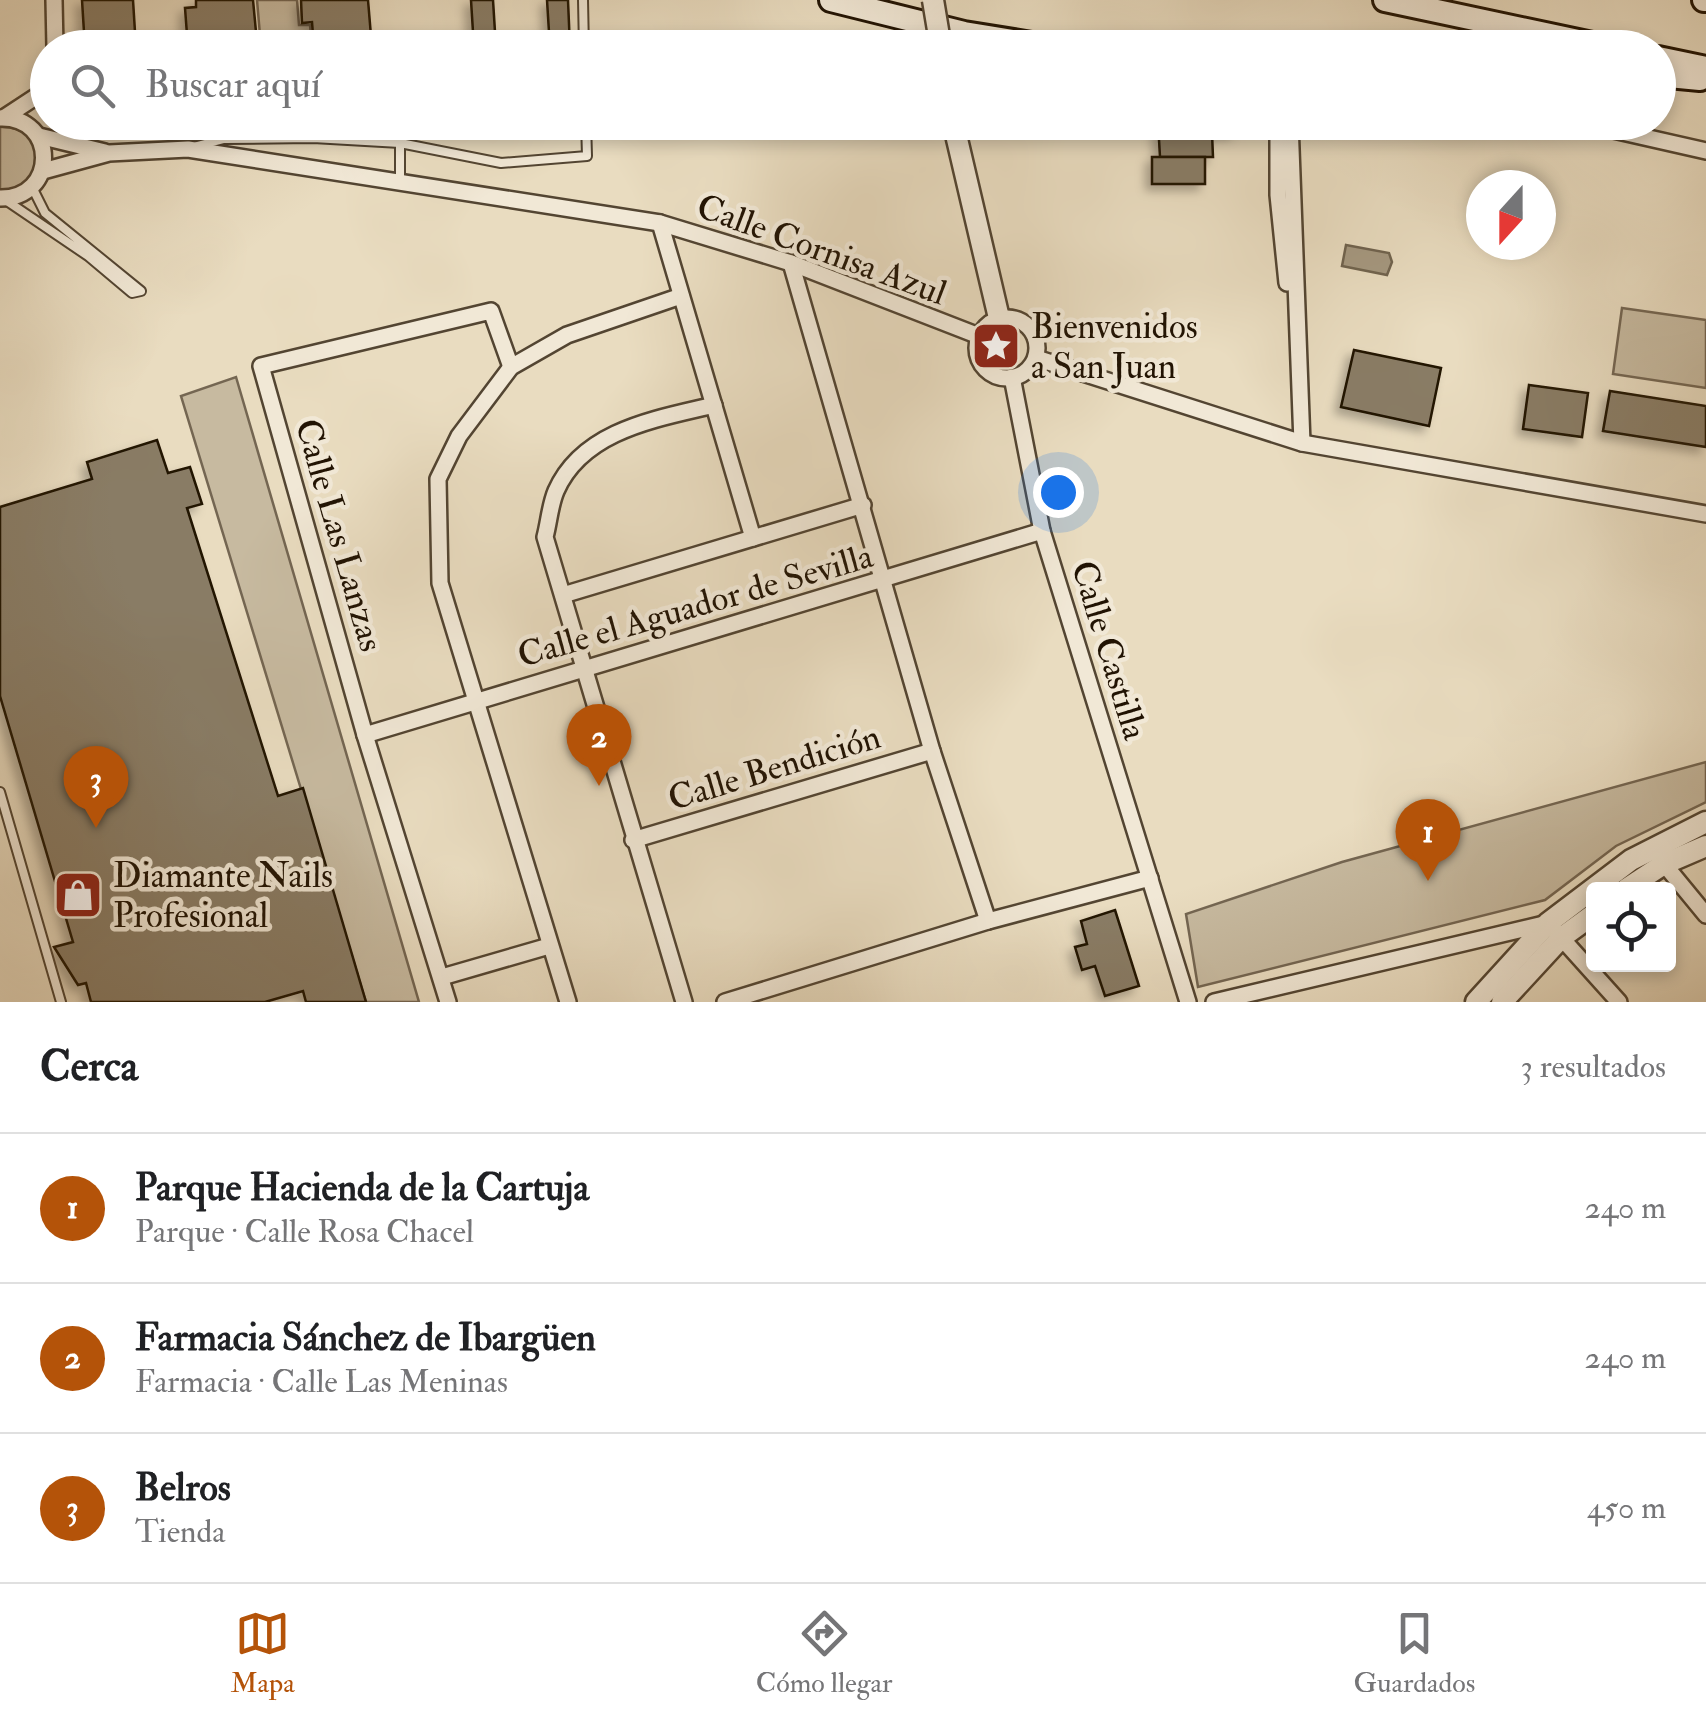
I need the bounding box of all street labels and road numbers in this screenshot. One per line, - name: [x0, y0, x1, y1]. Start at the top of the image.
- street label: Calle Cornisa Azul: [691, 184, 953, 316]
- street label: Calle Las Lanzas: [285, 414, 393, 657]
- street label: Calle el Aguador de Sevilla: [513, 534, 879, 678]
- street label: Calle Castilla: [1061, 556, 1157, 746]
- street label: Calle Bendición: [663, 715, 886, 821]

